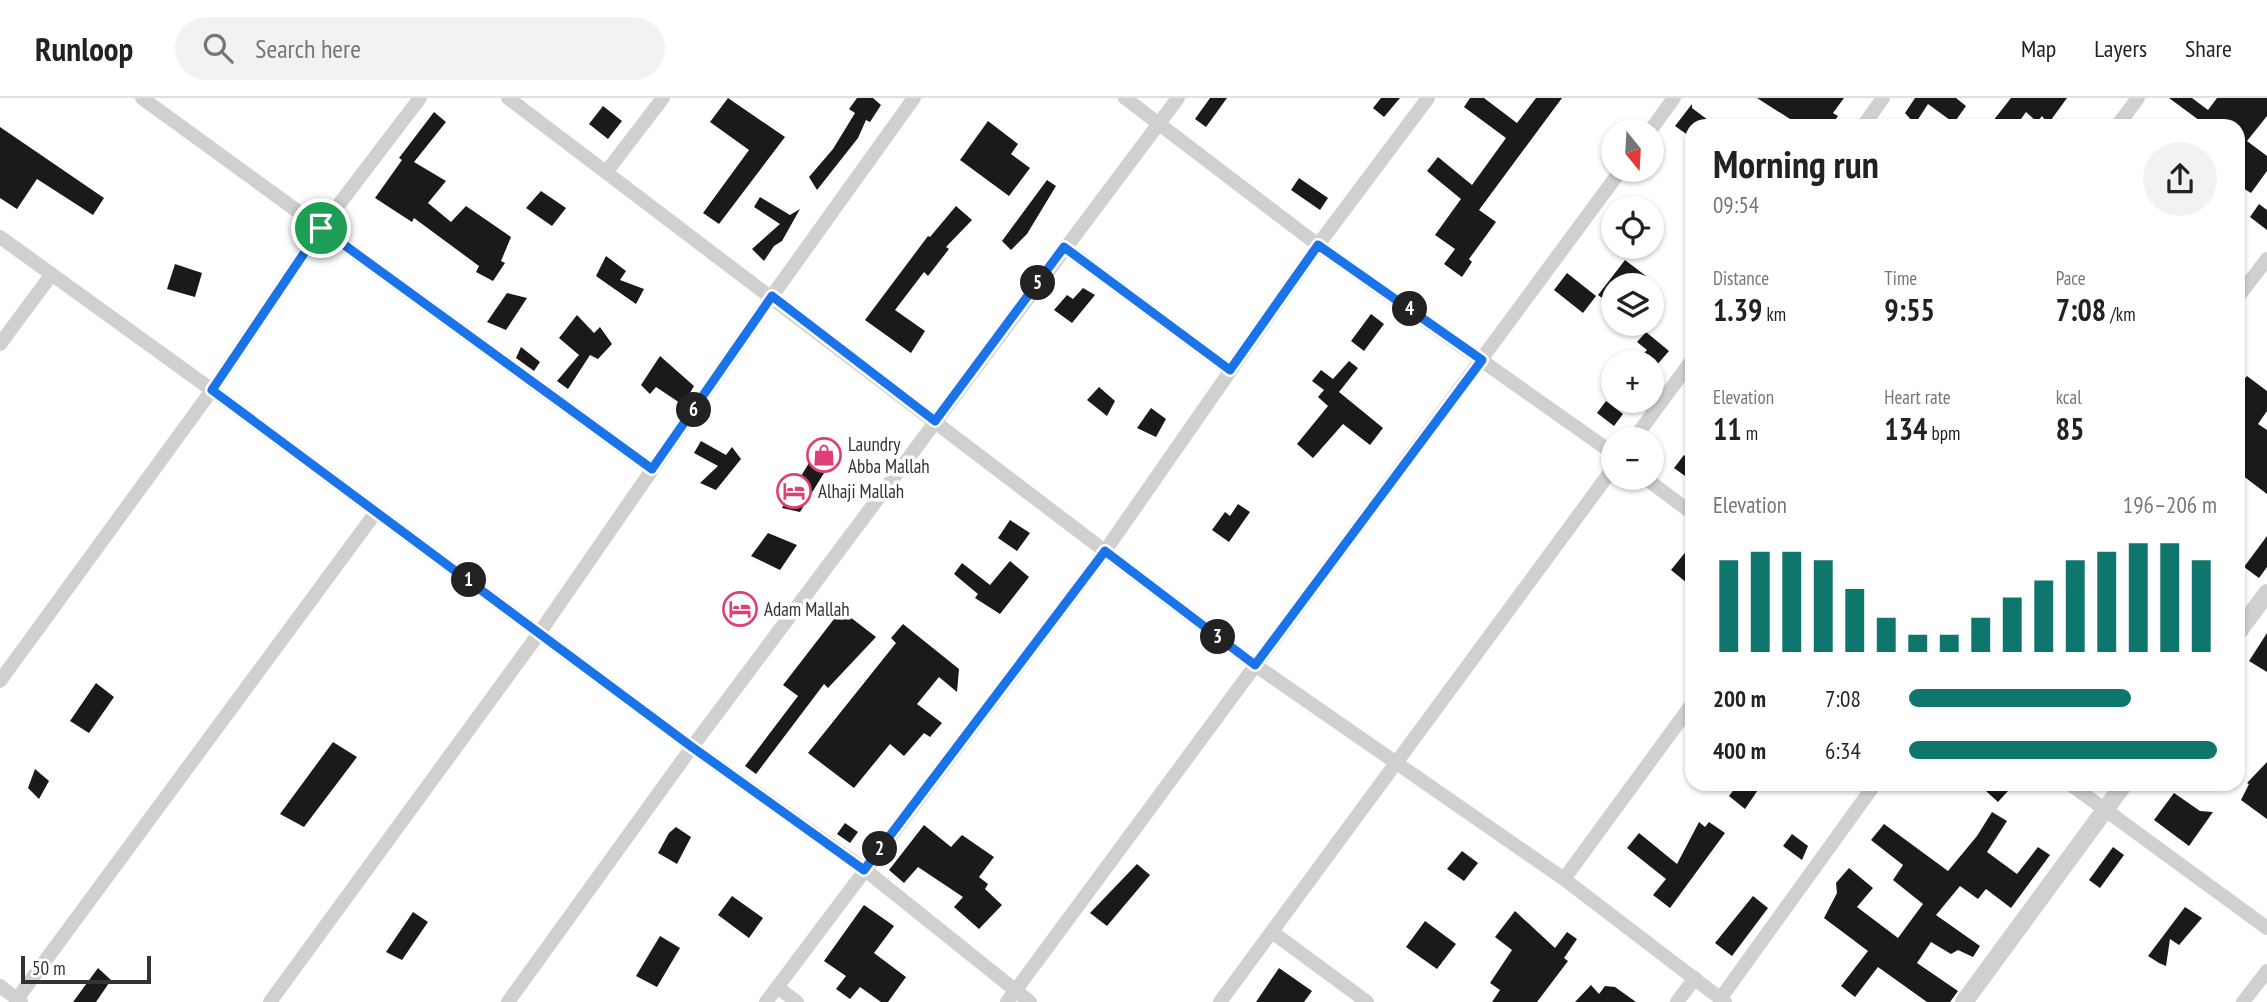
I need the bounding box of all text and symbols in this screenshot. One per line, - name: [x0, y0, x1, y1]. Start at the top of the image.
- search box: [175, 17, 665, 80]
- text: Runloop: [35, 27, 133, 70]
- icon: search: [199, 29, 237, 67]
- text: Search here: [255, 32, 361, 65]
- text: Map: [2021, 33, 2056, 64]
- text: Layers: [2094, 33, 2147, 64]
- text: Share: [2185, 33, 2232, 64]
- north arrow: [1601, 119, 1664, 182]
- map controls: [1601, 119, 1664, 490]
- text: Morning run: [1713, 139, 1879, 188]
- button: share: [2143, 142, 2217, 216]
- text: 09:54: [1713, 190, 1759, 219]
- button: locate: [1601, 196, 1664, 259]
- pin: [291, 198, 351, 258]
- icon: arrive: [302, 209, 340, 247]
- pin: 5: [1020, 266, 1056, 300]
- text: Distance: [1713, 266, 1769, 290]
- text: Time: [1884, 266, 1917, 290]
- text: Pace: [2056, 266, 2086, 290]
- text: 5: [1033, 270, 1042, 294]
- button: layers: [1601, 273, 1664, 336]
- text: 1.39: [1713, 290, 1762, 329]
- text: 9:55: [1884, 290, 1935, 329]
- text: 7:08: [2056, 290, 2106, 329]
- pin: 4: [1392, 292, 1428, 326]
- text: 4: [1405, 296, 1414, 320]
- text: km: [1762, 302, 1786, 326]
- text: /km: [2106, 302, 2136, 326]
- button: +: [1601, 350, 1664, 413]
- text: Elevation: [1713, 385, 1774, 409]
- text: Heart rate: [1884, 385, 1951, 409]
- text: kcal: [2056, 385, 2082, 409]
- pin: 6: [676, 392, 712, 428]
- text: 6: [689, 397, 698, 421]
- text: 11: [1713, 409, 1742, 448]
- text: 134: [1884, 409, 1927, 448]
- text: 85: [2056, 409, 2084, 448]
- text: m: [1742, 421, 1758, 445]
- text: bpm: [1927, 421, 1960, 445]
- button: −: [1601, 427, 1664, 490]
- place label: Laundry Abba Mallah: [848, 432, 930, 478]
- shop icon: Laundry Abba Mallah: [805, 436, 843, 474]
- hotel icon: Alhaji Mallah: [775, 472, 813, 510]
- place label: Alhaji Mallah: [818, 479, 904, 503]
- text: Elevation: [1713, 490, 1787, 519]
- text: 196–206 m: [2123, 490, 2217, 519]
- pin: 1: [452, 562, 486, 598]
- text: 1: [464, 567, 473, 591]
- hotel icon: Adam Mallah: [721, 590, 759, 628]
- place label: Adam Mallah: [764, 597, 850, 621]
- pin: 3: [1200, 620, 1236, 654]
- text: 3: [1213, 624, 1222, 648]
- text: 200 m: [1713, 684, 1766, 713]
- text: 7:08: [1825, 684, 1861, 713]
- text: 400 m: [1713, 736, 1766, 765]
- text: 6:34: [1825, 736, 1861, 765]
- pin: 2: [862, 832, 898, 866]
- text: 2: [875, 836, 884, 860]
- scale bar: [21, 953, 150, 985]
- text: 50 m: [32, 956, 66, 980]

